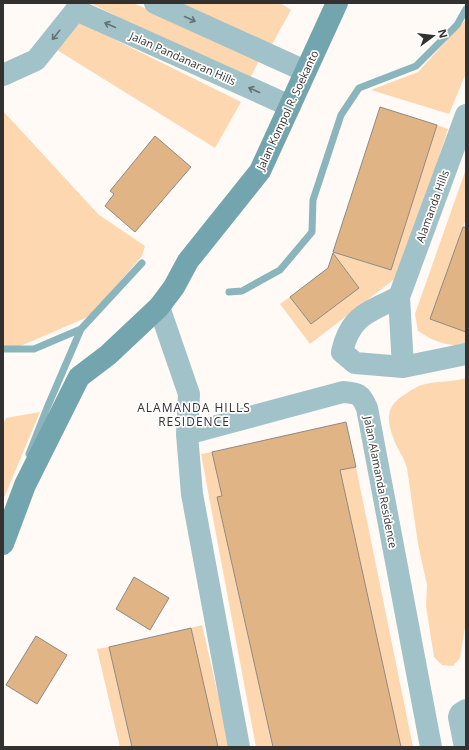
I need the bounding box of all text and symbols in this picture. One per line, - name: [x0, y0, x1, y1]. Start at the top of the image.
- one-way arrow: [184, 16, 196, 23]
- north arrow: [413, 16, 453, 56]
- one-way arrow: [104, 21, 116, 28]
- street label: Jalan Pandanaran Hills: [127, 27, 238, 88]
- text: N: [435, 27, 452, 40]
- one-way arrow: [51, 29, 60, 40]
- street label: Jalan Kompol R. Soekanto: [252, 47, 322, 173]
- one-way arrow: [249, 86, 261, 93]
- street label: Alamanda Hills: [412, 168, 452, 244]
- district label: ALAMANDA HILLS RESIDENCE: [137, 399, 251, 430]
- street label: Jalan Alamanda Residence: [361, 414, 401, 549]

